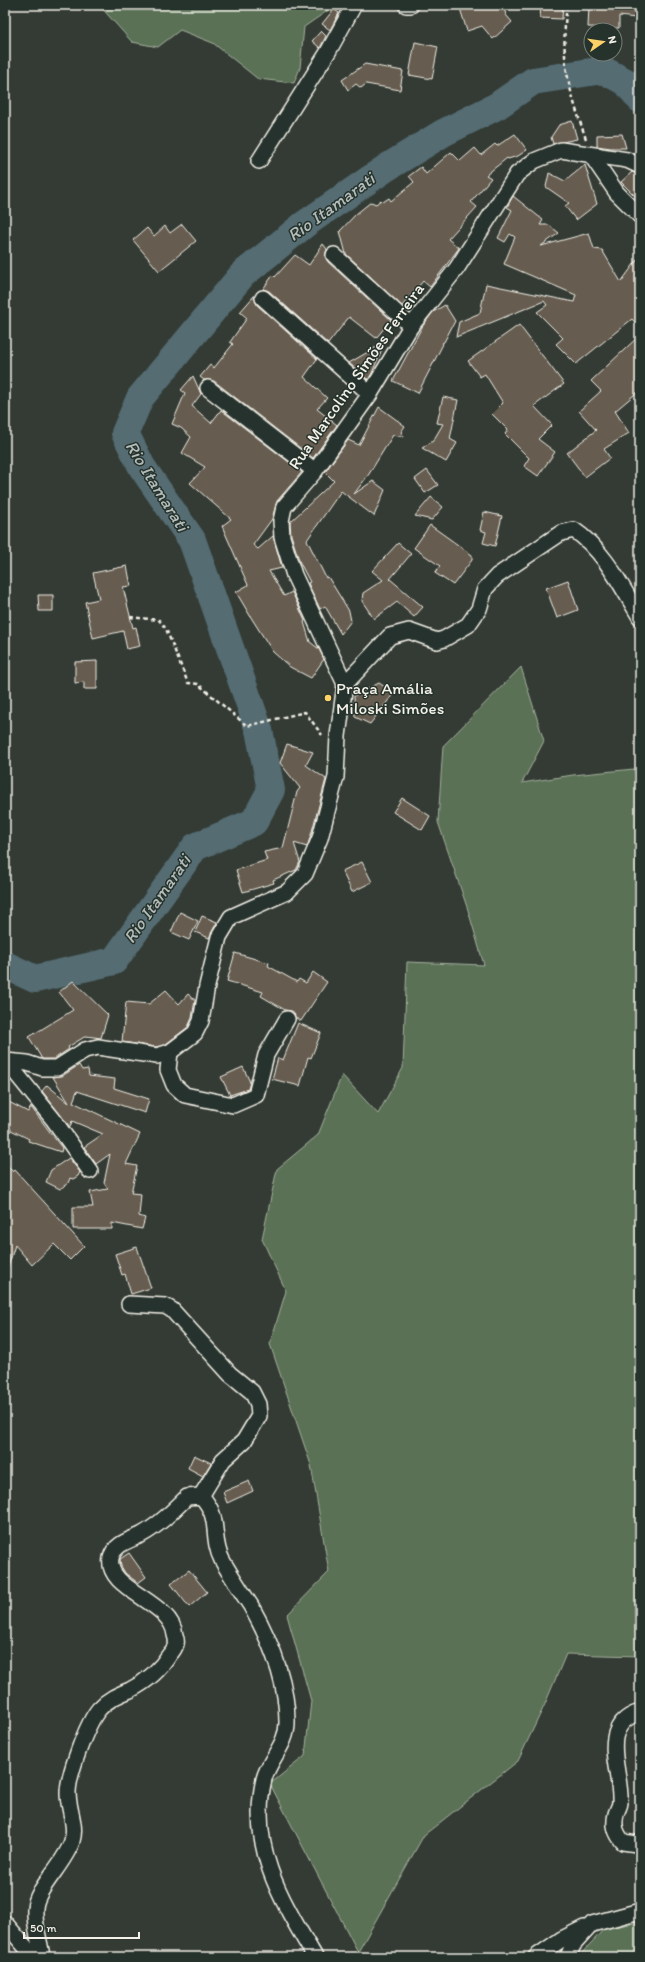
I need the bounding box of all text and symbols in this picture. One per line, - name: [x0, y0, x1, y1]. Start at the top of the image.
- north arrow: [583, 22, 623, 62]
- text: N: [605, 35, 619, 45]
- water label: Rio Itamarati: [283, 166, 381, 246]
- street label: Rua Marcolino Simões Ferreira: [284, 279, 428, 473]
- water label: Rio Itamarati: [120, 437, 195, 537]
- place label: Praça Amália Miloski Simões: [336, 678, 444, 718]
- marker: Praça Amália Miloski Simões: [323, 693, 333, 703]
- water label: Rio Itamarati: [119, 849, 197, 947]
- scale bar: [24, 1914, 139, 1940]
- text: 50 m: [30, 1921, 56, 1935]

